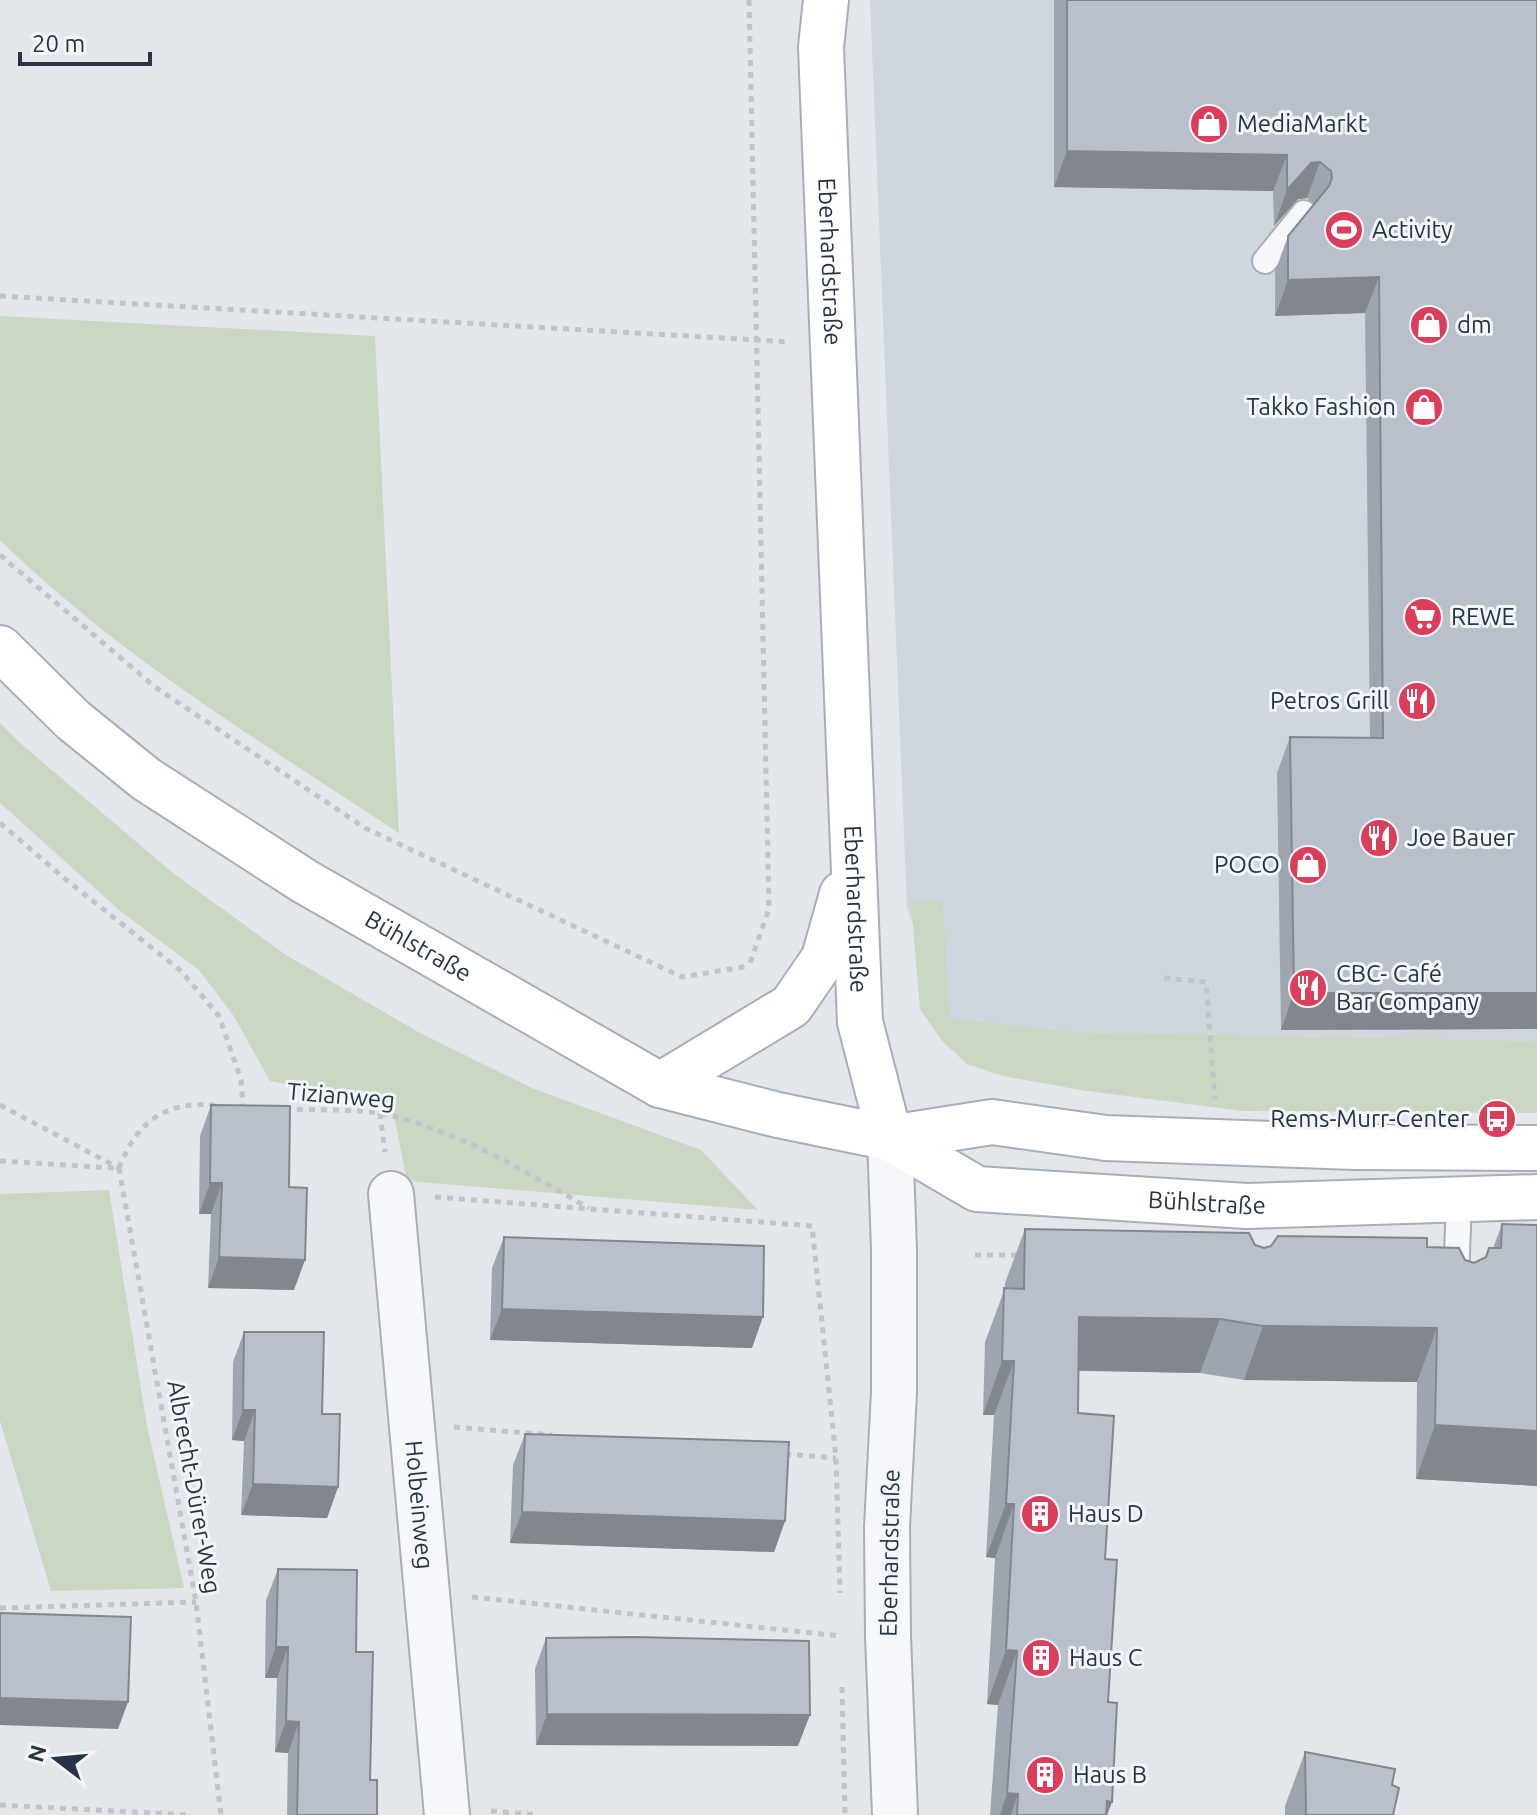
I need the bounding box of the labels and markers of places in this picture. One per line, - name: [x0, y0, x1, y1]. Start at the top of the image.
- shop icon: MediaMarkt: [1188, 103, 1230, 145]
- place label: MediaMarkt: [1237, 110, 1368, 137]
- sports icon: Activity: [1323, 209, 1365, 251]
- place label: Activity: [1372, 216, 1453, 243]
- shop icon: dm: [1408, 304, 1450, 346]
- place label: dm: [1457, 311, 1492, 338]
- shop icon: Takko Fashion: [1403, 386, 1445, 428]
- place label: Takko Fashion: [1246, 393, 1396, 420]
- supermarket icon: REWE: [1402, 596, 1444, 638]
- place label: REWE: [1451, 603, 1515, 630]
- restaurant icon: Petros Grill: [1396, 680, 1438, 722]
- place label: Petros Grill: [1270, 687, 1389, 714]
- restaurant icon: Joe Bauer: [1358, 817, 1400, 859]
- place label: Joe Bauer: [1407, 824, 1515, 851]
- shop icon: POCO: [1287, 844, 1329, 886]
- place label: POCO: [1214, 851, 1280, 878]
- place label: CBC- Café Bar Company: [1336, 960, 1479, 1015]
- restaurant icon: CBC- Café Bar Company: [1287, 967, 1329, 1009]
- bus stop icon: Rems-Murr-Center: [1476, 1098, 1518, 1140]
- place label: Rems-Murr-Center: [1270, 1105, 1469, 1132]
- building icon: Haus D: [1019, 1493, 1061, 1535]
- place label: Haus D: [1068, 1500, 1144, 1527]
- building icon: Haus C: [1020, 1637, 1062, 1679]
- place label: Haus C: [1069, 1644, 1143, 1671]
- building icon: Haus B: [1024, 1754, 1066, 1796]
- place label: Haus B: [1073, 1761, 1147, 1788]

